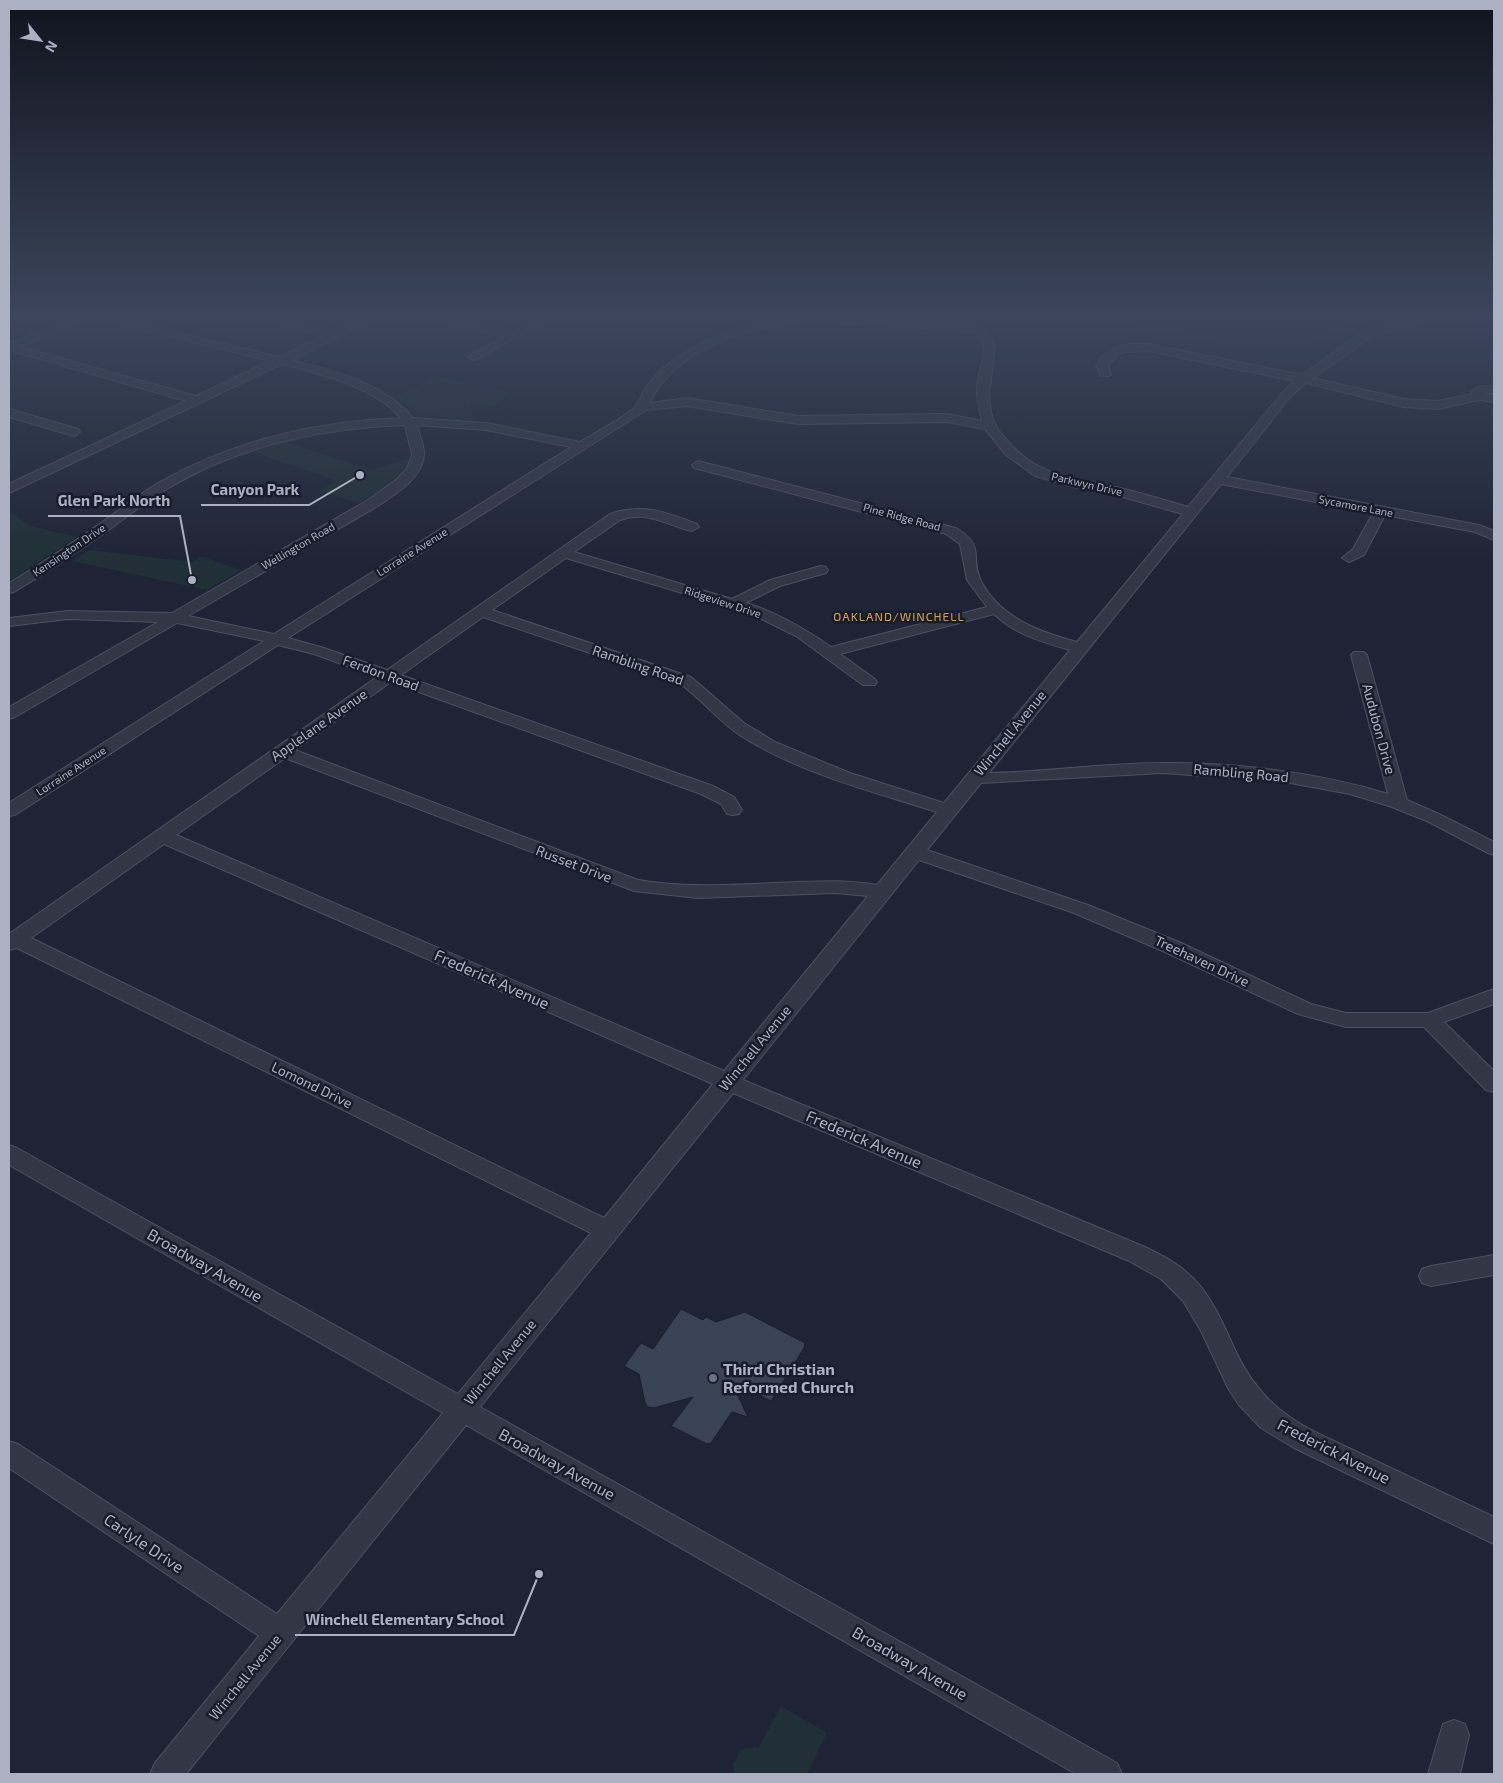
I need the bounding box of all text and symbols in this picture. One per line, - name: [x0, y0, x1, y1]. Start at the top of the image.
- north arrow: [15, 15, 65, 65]
- text: N: [42, 38, 62, 55]
- street label: Parkwyn Drive: [1050, 469, 1124, 498]
- callout: Canyon Park: [201, 475, 309, 505]
- text: Canyon Park: [211, 480, 300, 499]
- callout: Glen Park North: [48, 486, 180, 516]
- text: Glen Park North: [58, 491, 170, 509]
- street label: Sycamore Lane: [1318, 492, 1395, 519]
- street label: Pine Ridge Road: [862, 500, 942, 533]
- street label: Wellington Road: [259, 519, 337, 572]
- street label: Kensington Drive: [30, 520, 108, 579]
- street label: Lorraine Avenue: [374, 525, 450, 579]
- street label: Ridgeview Drive: [683, 583, 763, 620]
- district label: OAKLAND/WINCHELL: [833, 609, 965, 623]
- street label: Rambling Road: [590, 641, 686, 688]
- street label: Ferdon Road: [341, 651, 422, 694]
- street label: Audubon Drive: [1359, 682, 1400, 776]
- street label: Applelane Avenue: [267, 685, 370, 764]
- street label: Winchell Avenue: [970, 687, 1049, 779]
- street label: Lorraine Avenue: [33, 743, 108, 798]
- street label: Rambling Road: [1193, 760, 1289, 785]
- street label: Russet Drive: [534, 841, 615, 886]
- street label: Treehaven Drive: [1152, 931, 1252, 990]
- street label: Frederick Avenue: [432, 945, 553, 1012]
- street label: Winchell Avenue: [715, 1002, 794, 1094]
- street label: Lomond Drive: [269, 1058, 355, 1111]
- street label: Frederick Avenue: [803, 1106, 925, 1171]
- street label: Broadway Avenue: [144, 1224, 266, 1305]
- street label: Winchell Avenue: [460, 1316, 539, 1408]
- place label: Third Christian Reformed Church: [723, 1359, 854, 1396]
- marker: Third Christian Reformed Church: [707, 1372, 719, 1384]
- street label: Frederick Avenue: [1275, 1414, 1394, 1487]
- street label: Broadway Avenue: [496, 1424, 619, 1503]
- street label: Carlyle Drive: [101, 1509, 188, 1576]
- callout: Winchell Elementary School: [295, 1605, 514, 1635]
- text: Winchell Elementary School: [306, 1610, 505, 1629]
- street label: Broadway Avenue: [849, 1622, 971, 1703]
- street label: Winchell Avenue: [205, 1631, 284, 1723]

